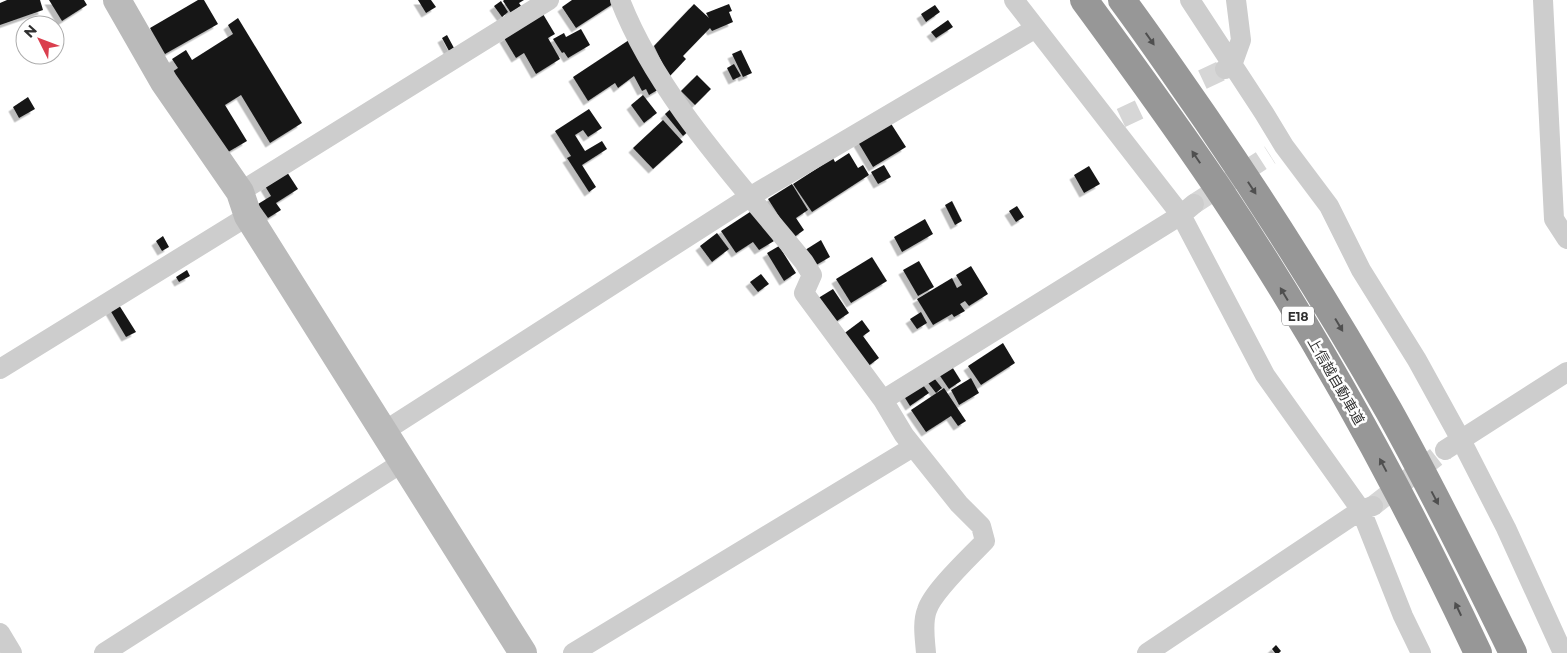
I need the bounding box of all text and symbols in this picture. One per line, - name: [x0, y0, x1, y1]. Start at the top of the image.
- north arrow: [15, 15, 65, 65]
- text: N: [20, 21, 41, 42]
- one-way arrow: [1145, 33, 1155, 46]
- one-way arrow: [1191, 150, 1201, 164]
- one-way arrow: [1248, 181, 1257, 194]
- one-way arrow: [1280, 287, 1289, 300]
- road number: E18: [1282, 306, 1314, 326]
- one-way arrow: [1334, 319, 1343, 332]
- street label: 上信越自動車道: [1304, 334, 1368, 428]
- one-way arrow: [1379, 457, 1387, 472]
- one-way arrow: [1431, 491, 1439, 505]
- one-way arrow: [1453, 602, 1461, 616]

